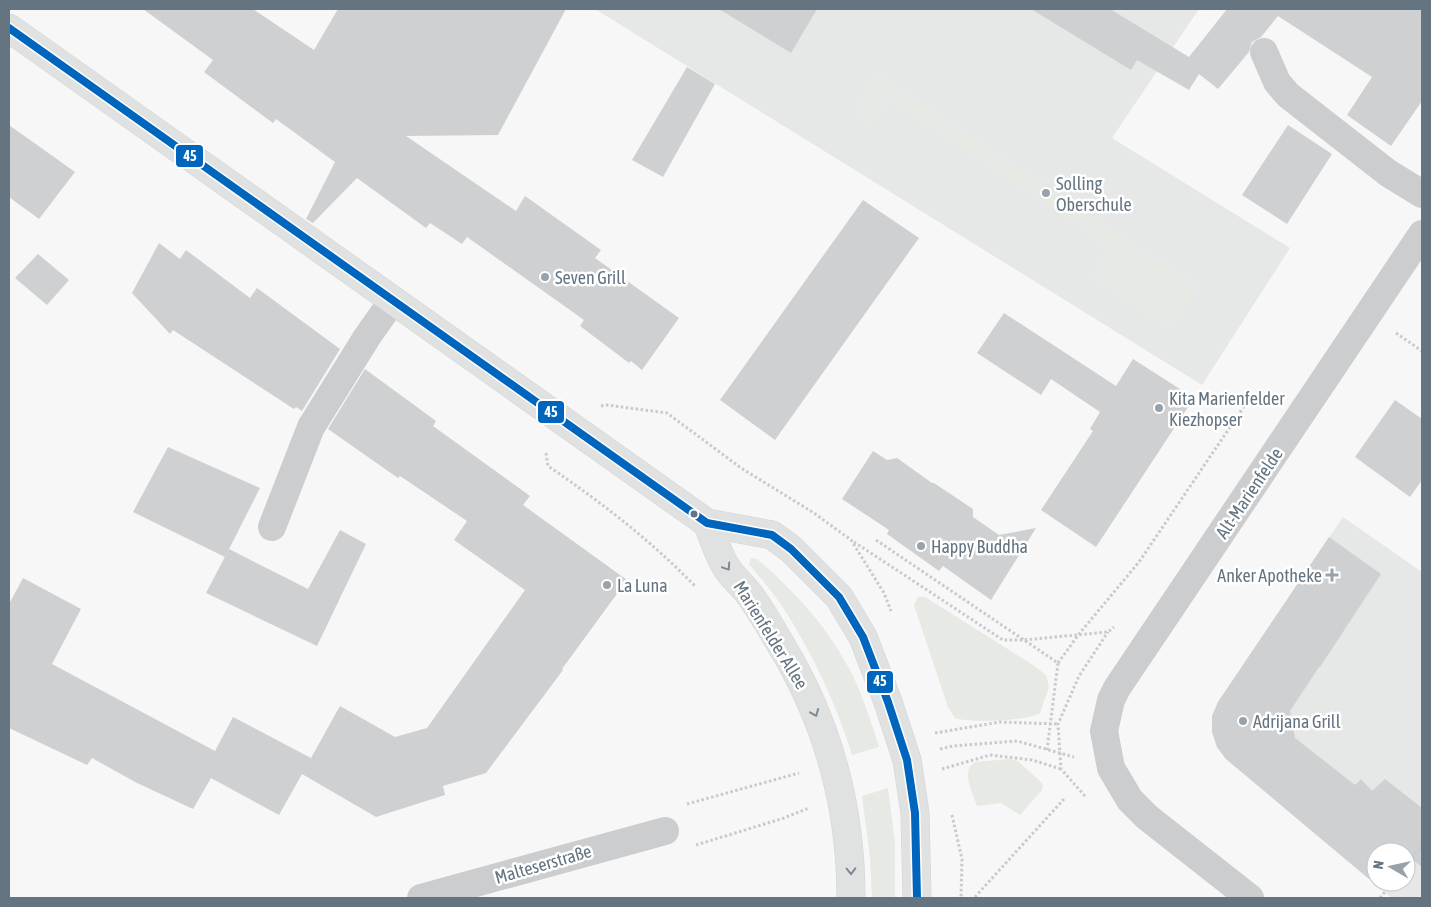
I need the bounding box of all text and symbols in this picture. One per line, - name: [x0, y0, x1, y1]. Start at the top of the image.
- line badge: 45: [175, 144, 204, 168]
- text: 45: [182, 148, 197, 164]
- place label: Solling Oberschule: [1056, 173, 1132, 215]
- marker: Solling Oberschule: [1040, 187, 1052, 199]
- place label: Seven Grill: [555, 267, 626, 288]
- marker: Seven Grill: [539, 271, 551, 283]
- place label: Kita Marienfelder Kiezhopser: [1169, 388, 1285, 430]
- line badge: 45: [537, 400, 565, 424]
- marker: Kita Marienfelder Kiezhopser: [1153, 402, 1165, 414]
- text: 45: [543, 404, 558, 420]
- street label: Alt-Marienfelde: [1211, 444, 1287, 542]
- unlabelled marker: [689, 509, 699, 519]
- place label: Happy Buddha: [931, 536, 1028, 557]
- marker: Happy Buddha: [915, 540, 927, 552]
- one-way arrow: [721, 561, 730, 571]
- place label: Anker Apotheke: [1217, 565, 1322, 586]
- marker: Anker Apotheke: [1326, 569, 1338, 581]
- place label: La Luna: [617, 575, 668, 596]
- street label: Marienfelder Allee: [729, 577, 813, 693]
- marker: La Luna: [601, 579, 613, 591]
- line badge: 45: [866, 670, 894, 694]
- text: 45: [872, 673, 887, 689]
- one-way arrow: [809, 708, 820, 717]
- place label: Adrijana Grill: [1253, 711, 1341, 732]
- marker: Adrijana Grill: [1237, 715, 1249, 727]
- street label: Malteserstraße: [492, 840, 594, 888]
- north arrow: [1366, 842, 1416, 892]
- text: N: [1370, 860, 1387, 870]
- one-way arrow: [846, 867, 856, 875]

